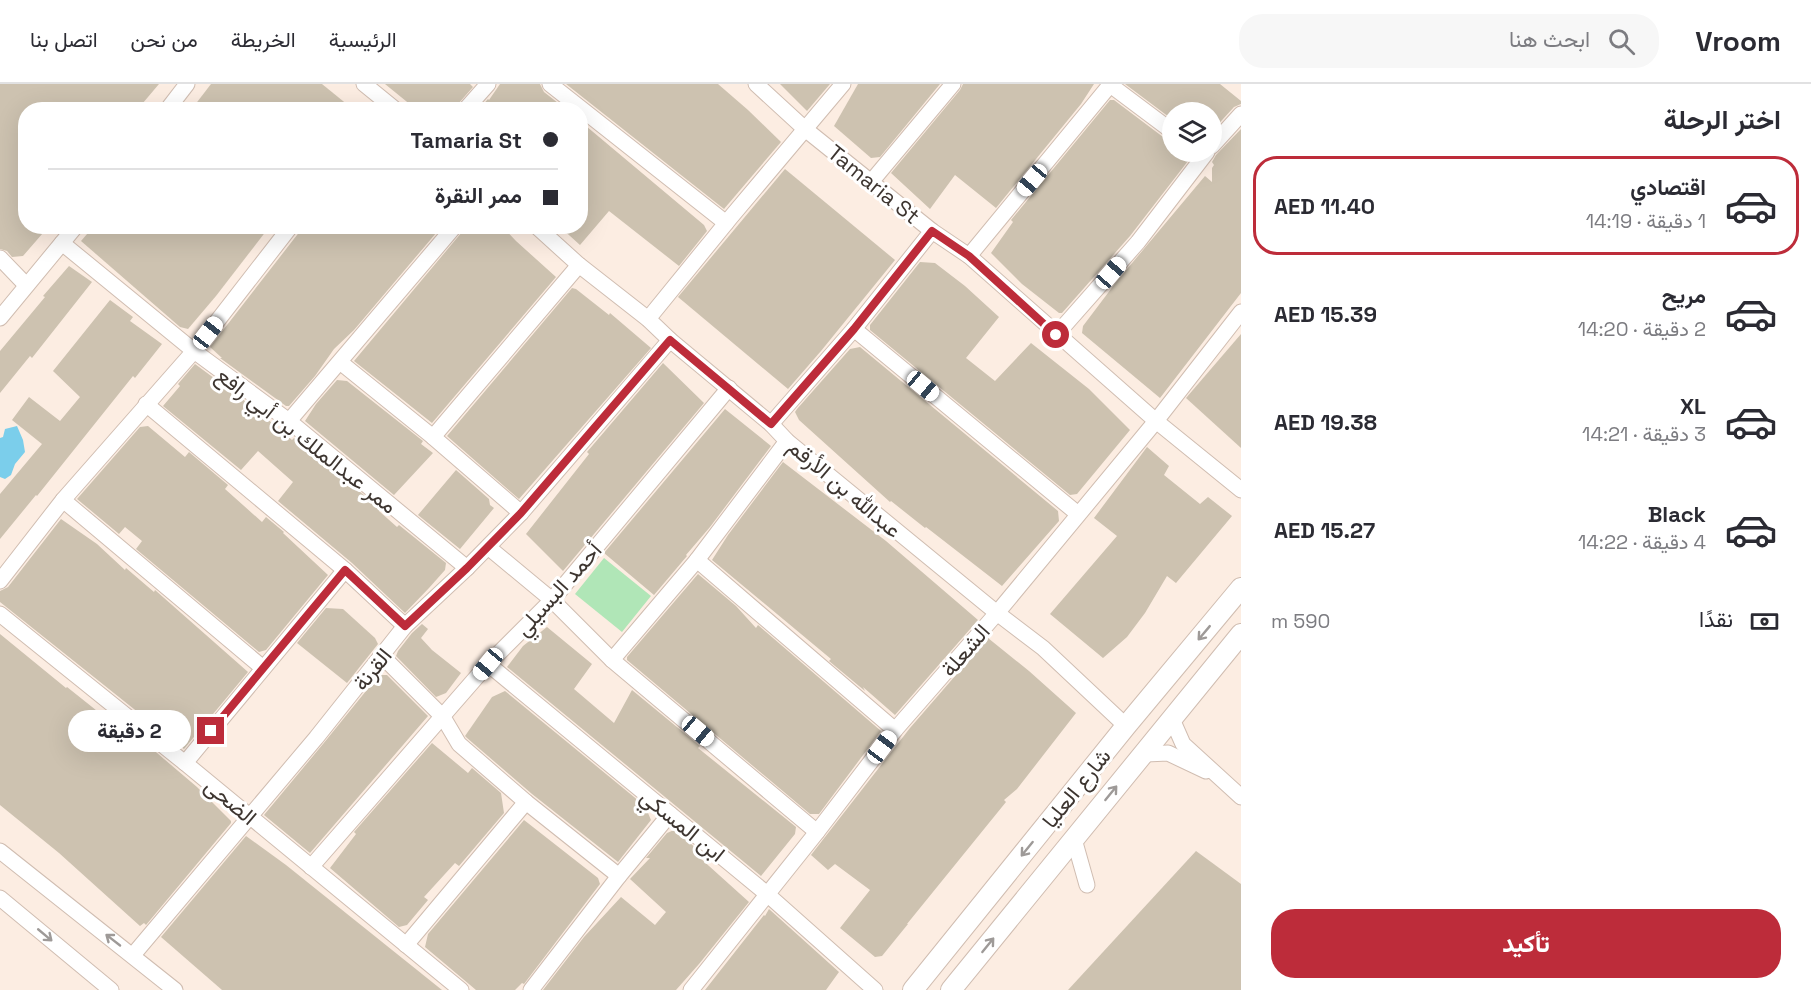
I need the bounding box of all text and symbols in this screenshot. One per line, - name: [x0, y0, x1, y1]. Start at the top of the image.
- search box: [1239, 14, 1659, 68]
- text: Vroom: [1695, 23, 1781, 59]
- text: ابحث هنا: [1509, 25, 1590, 53]
- icon: search: [1605, 25, 1638, 58]
- text: اتصل بنا: [30, 26, 98, 53]
- text: من نحن: [131, 26, 198, 53]
- text: الخريطة: [231, 26, 296, 53]
- text: الرئيسية: [329, 26, 397, 53]
- map controls: [1162, 102, 1222, 162]
- button: layers: [1162, 102, 1222, 162]
- text: اختر الرحلة: [1663, 102, 1781, 137]
- text: Tamaria St: [411, 126, 522, 154]
- street label: Tamaria St: [822, 138, 926, 230]
- car: [1014, 160, 1050, 200]
- text: اقتصادي: [1630, 173, 1706, 201]
- icon: car: [1724, 179, 1778, 233]
- text: ممر النقرة: [435, 181, 522, 209]
- text: AED 11.40: [1274, 192, 1375, 220]
- text: 1 دقيقة · 14:19: [1586, 208, 1706, 234]
- car: [1092, 254, 1130, 292]
- text: مريح: [1662, 281, 1706, 309]
- icon: car: [1724, 287, 1778, 341]
- text: AED 15.39: [1274, 300, 1377, 328]
- car: [190, 313, 226, 353]
- text: 2 دقيقة · 14:20: [1578, 316, 1706, 342]
- route start: [1042, 321, 1069, 348]
- street label: ممر عبدالملك بن أبي رافع: [208, 361, 403, 523]
- car: [903, 368, 943, 404]
- text: XL: [1680, 392, 1706, 420]
- icon: car: [1724, 395, 1778, 449]
- text: AED 19.38: [1274, 408, 1377, 436]
- text: 3 دقيقة · 14:21: [1582, 421, 1706, 447]
- street label: عبدالله بن الأرقم: [782, 432, 908, 544]
- text: Black: [1648, 500, 1706, 528]
- icon: car: [1724, 503, 1778, 557]
- text: AED 15.27: [1274, 516, 1375, 544]
- text: 4 دقيقة · 14:22: [1578, 529, 1706, 555]
- street label: أحمد البسيلي: [509, 536, 611, 645]
- text: نقدًا: [1699, 605, 1733, 633]
- icon: cash: [1748, 605, 1781, 638]
- text: 590 m: [1271, 608, 1330, 634]
- street label: الشعلة: [934, 618, 996, 682]
- one-way arrow: [1197, 625, 1210, 641]
- street label: القرنة: [346, 642, 398, 696]
- car: [470, 644, 506, 684]
- callout: 2 دقيقة: [67, 710, 190, 752]
- car: [678, 713, 718, 749]
- route end: [197, 717, 224, 744]
- text: 2 دقيقة: [97, 718, 162, 744]
- car: [864, 727, 900, 767]
- street label: شارع العليا: [1035, 742, 1117, 834]
- street label: الضحى: [199, 771, 263, 831]
- street label: ابن المسكي: [632, 782, 731, 872]
- one-way arrow: [1105, 785, 1118, 801]
- one-way arrow: [1021, 841, 1034, 857]
- button: تأكيد: [1271, 909, 1781, 978]
- one-way arrow: [37, 928, 52, 942]
- one-way arrow: [106, 933, 122, 946]
- one-way arrow: [982, 937, 995, 953]

